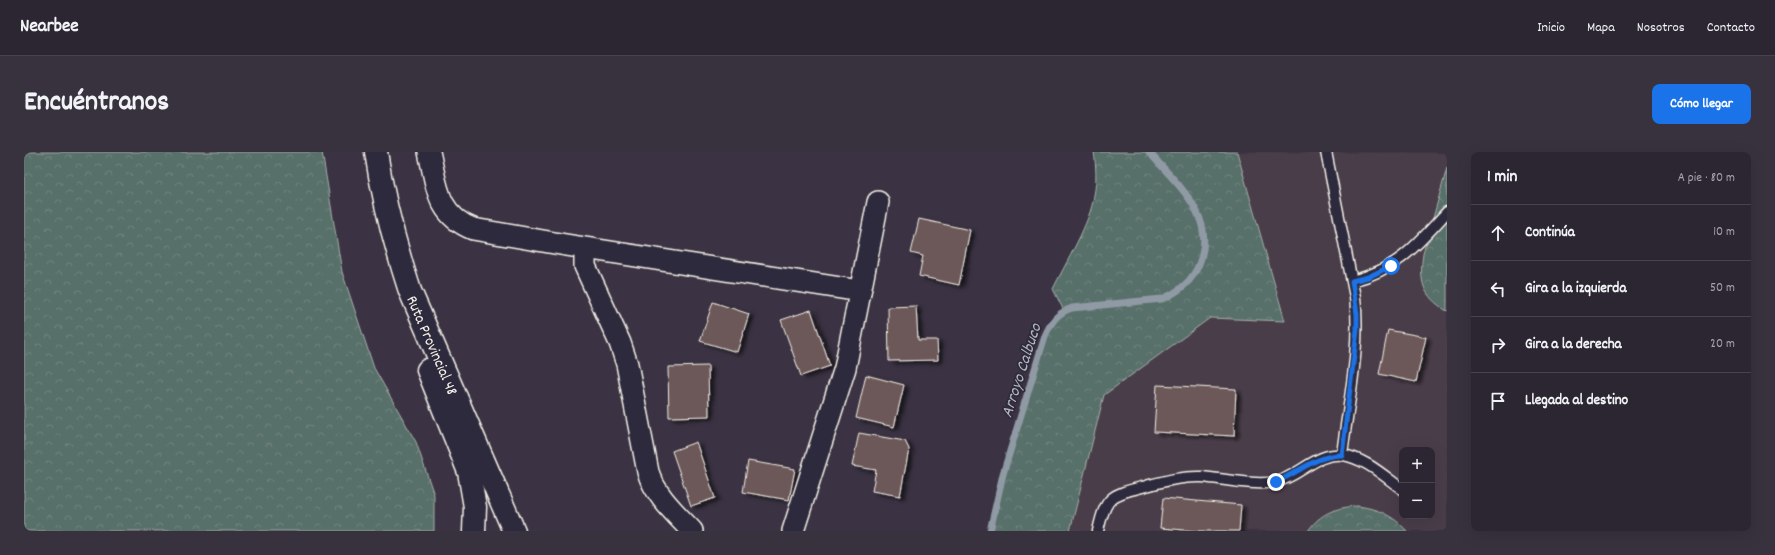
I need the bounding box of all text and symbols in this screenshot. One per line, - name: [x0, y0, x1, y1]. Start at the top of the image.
- text: Nearbee: [20, 14, 79, 41]
- text: Inicio: [1537, 18, 1565, 38]
- text: Mapa: [1587, 18, 1615, 38]
- text: Nosotros: [1637, 18, 1685, 38]
- text: Contacto: [1707, 18, 1755, 38]
- text: Encuéntranos: [24, 84, 169, 124]
- button: Cómo llegar: [1652, 84, 1751, 124]
- text: 1 min: [1487, 166, 1517, 190]
- text: A pie · 80 m: [1678, 169, 1735, 188]
- icon: ahead: [1487, 222, 1509, 244]
- text: Continúa: [1525, 222, 1575, 244]
- text: 10 m: [1713, 223, 1735, 242]
- route start: [1382, 257, 1400, 275]
- icon: left: [1487, 278, 1509, 300]
- text: Gira a la izquierda: [1525, 278, 1626, 300]
- text: 50 m: [1710, 279, 1735, 298]
- street label: Ruta Provincial 48: [399, 292, 463, 399]
- water label: Arroyo Calbuco: [996, 320, 1050, 421]
- icon: right: [1487, 334, 1509, 356]
- text: Gira a la derecha: [1525, 334, 1622, 356]
- text: 20 m: [1710, 335, 1735, 354]
- icon: arrive: [1487, 390, 1509, 412]
- text: Llegada al destino: [1525, 390, 1628, 412]
- map controls: [1399, 447, 1435, 519]
- button: +: [1399, 447, 1435, 483]
- route end: [1267, 473, 1285, 491]
- button: −: [1399, 483, 1435, 519]

